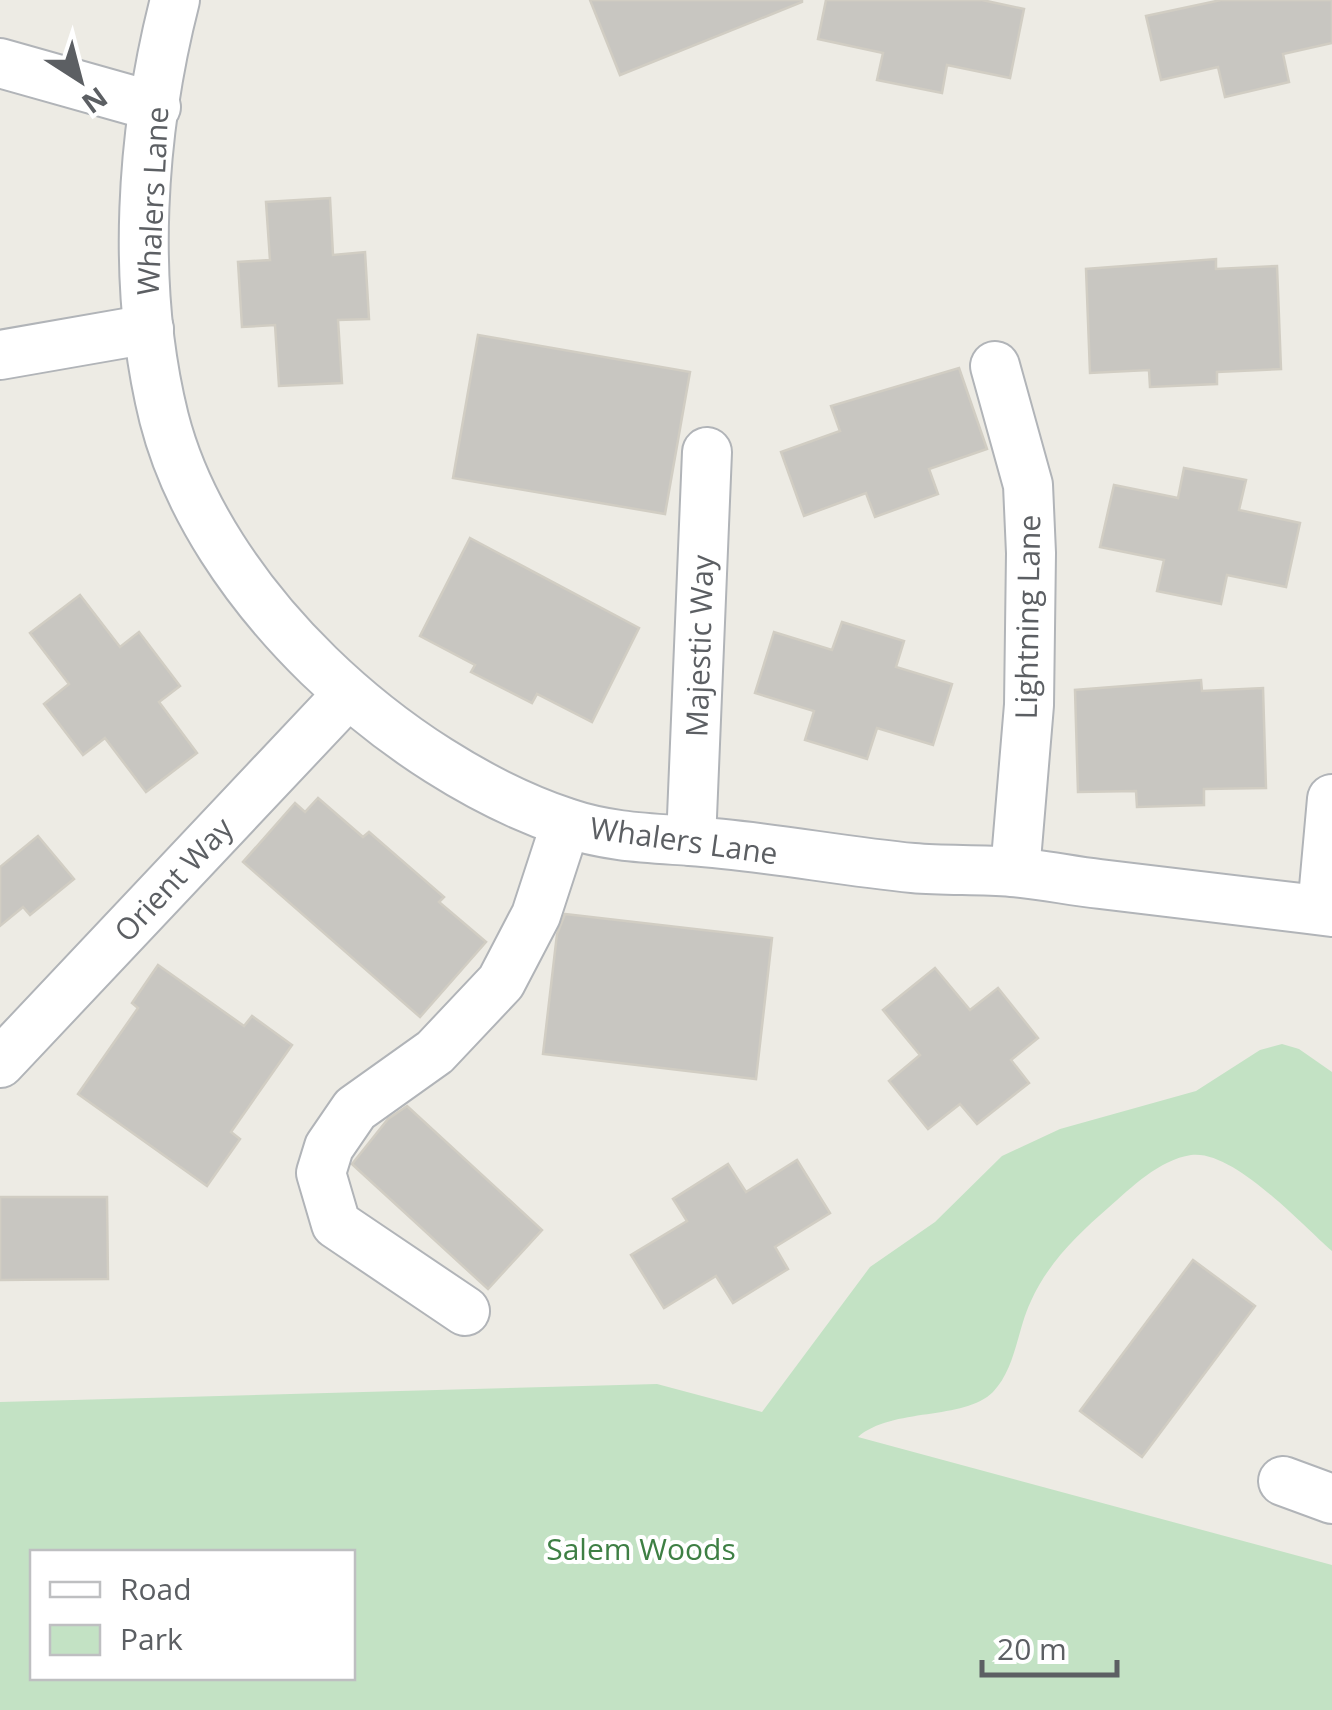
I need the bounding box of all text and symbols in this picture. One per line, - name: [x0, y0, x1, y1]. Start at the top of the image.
- north arrow: [30, 30, 130, 130]
- text: N: [75, 79, 116, 123]
- street label: Whalers Lane: [127, 105, 177, 297]
- street label: Lightning Lane: [1005, 514, 1049, 720]
- street label: Majestic Way: [675, 553, 723, 738]
- street label: Orient Way: [105, 807, 242, 950]
- street label: Whalers Lane: [588, 807, 780, 873]
- park label: Salem Woods: [546, 1528, 736, 1569]
- legend: [30, 1550, 355, 1680]
- text: Road: [120, 1568, 192, 1609]
- scale bar: [982, 1615, 1117, 1677]
- text: Park: [120, 1618, 183, 1659]
- text: 20 m: [997, 1628, 1067, 1669]

